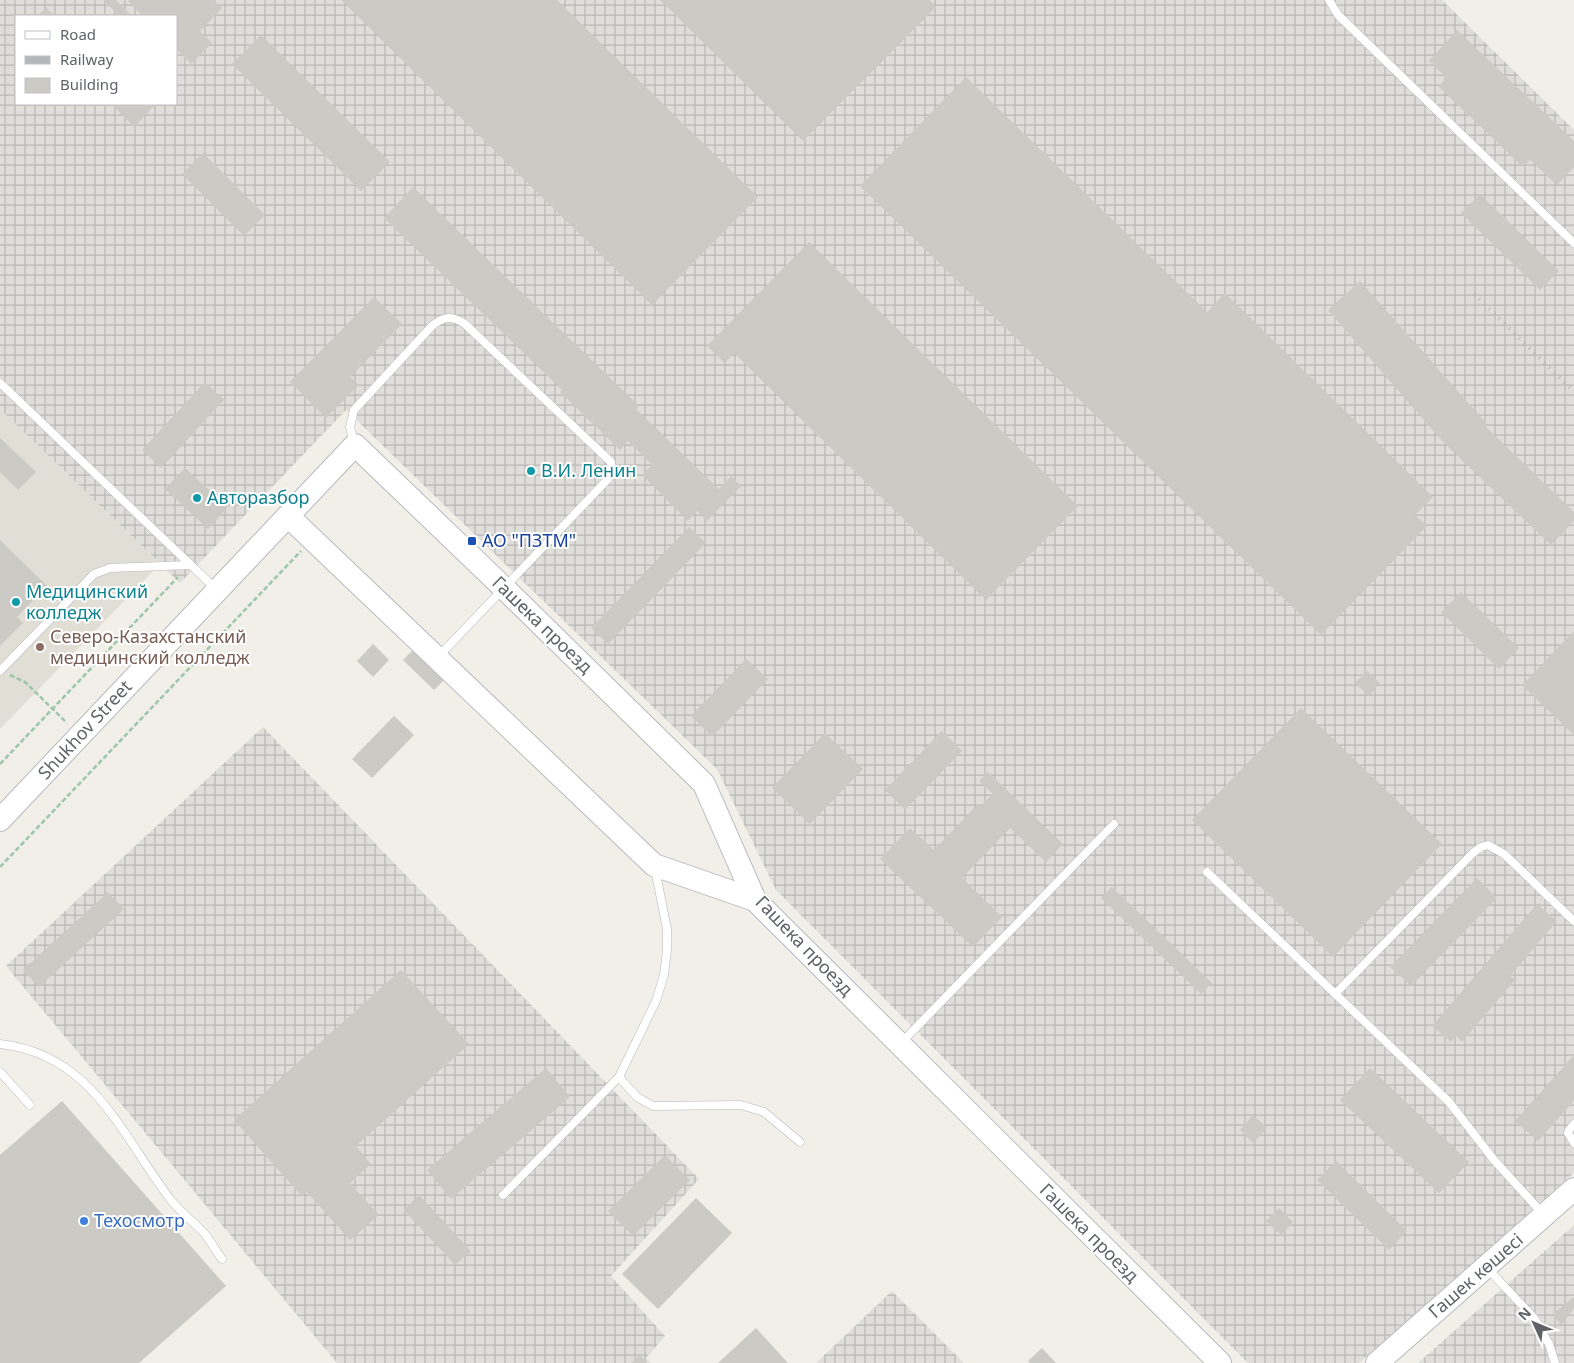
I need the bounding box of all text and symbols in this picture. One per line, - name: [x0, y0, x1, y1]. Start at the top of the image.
- legend: [15, 15, 178, 105]
- text: Road: [60, 24, 96, 44]
- text: Railway: [60, 49, 114, 69]
- text: Building: [60, 74, 118, 94]
- place label: В.И. Ленин: [541, 458, 636, 482]
- marker: В.И. Ленин: [525, 465, 537, 477]
- place label: Авторазбор: [207, 485, 310, 509]
- marker: Авторазбор: [191, 492, 203, 504]
- place label: АО "ПЗТМ": [482, 528, 576, 552]
- marker: АО "ПЗТМ": [466, 535, 478, 547]
- street label: Гашека проезд: [487, 570, 598, 678]
- place label: Медицинский колледж: [26, 579, 148, 624]
- marker: Медицинский колледж: [10, 596, 22, 608]
- place label: Северо-Казахстанский медицинский колледж: [50, 624, 250, 669]
- marker: Северо-Казахстанский медицинский колледж: [34, 641, 46, 653]
- street label: Shukhov Street: [32, 674, 137, 784]
- street label: Гашека проезд: [751, 890, 859, 1001]
- street label: Гашека проезд: [1035, 1178, 1144, 1287]
- place label: Техосмотр: [94, 1208, 185, 1232]
- marker: Техосмотр: [78, 1215, 90, 1227]
- street label: Гашек көшесі: [1423, 1227, 1528, 1323]
- north arrow: [1509, 1298, 1559, 1348]
- text: N: [1513, 1303, 1535, 1324]

